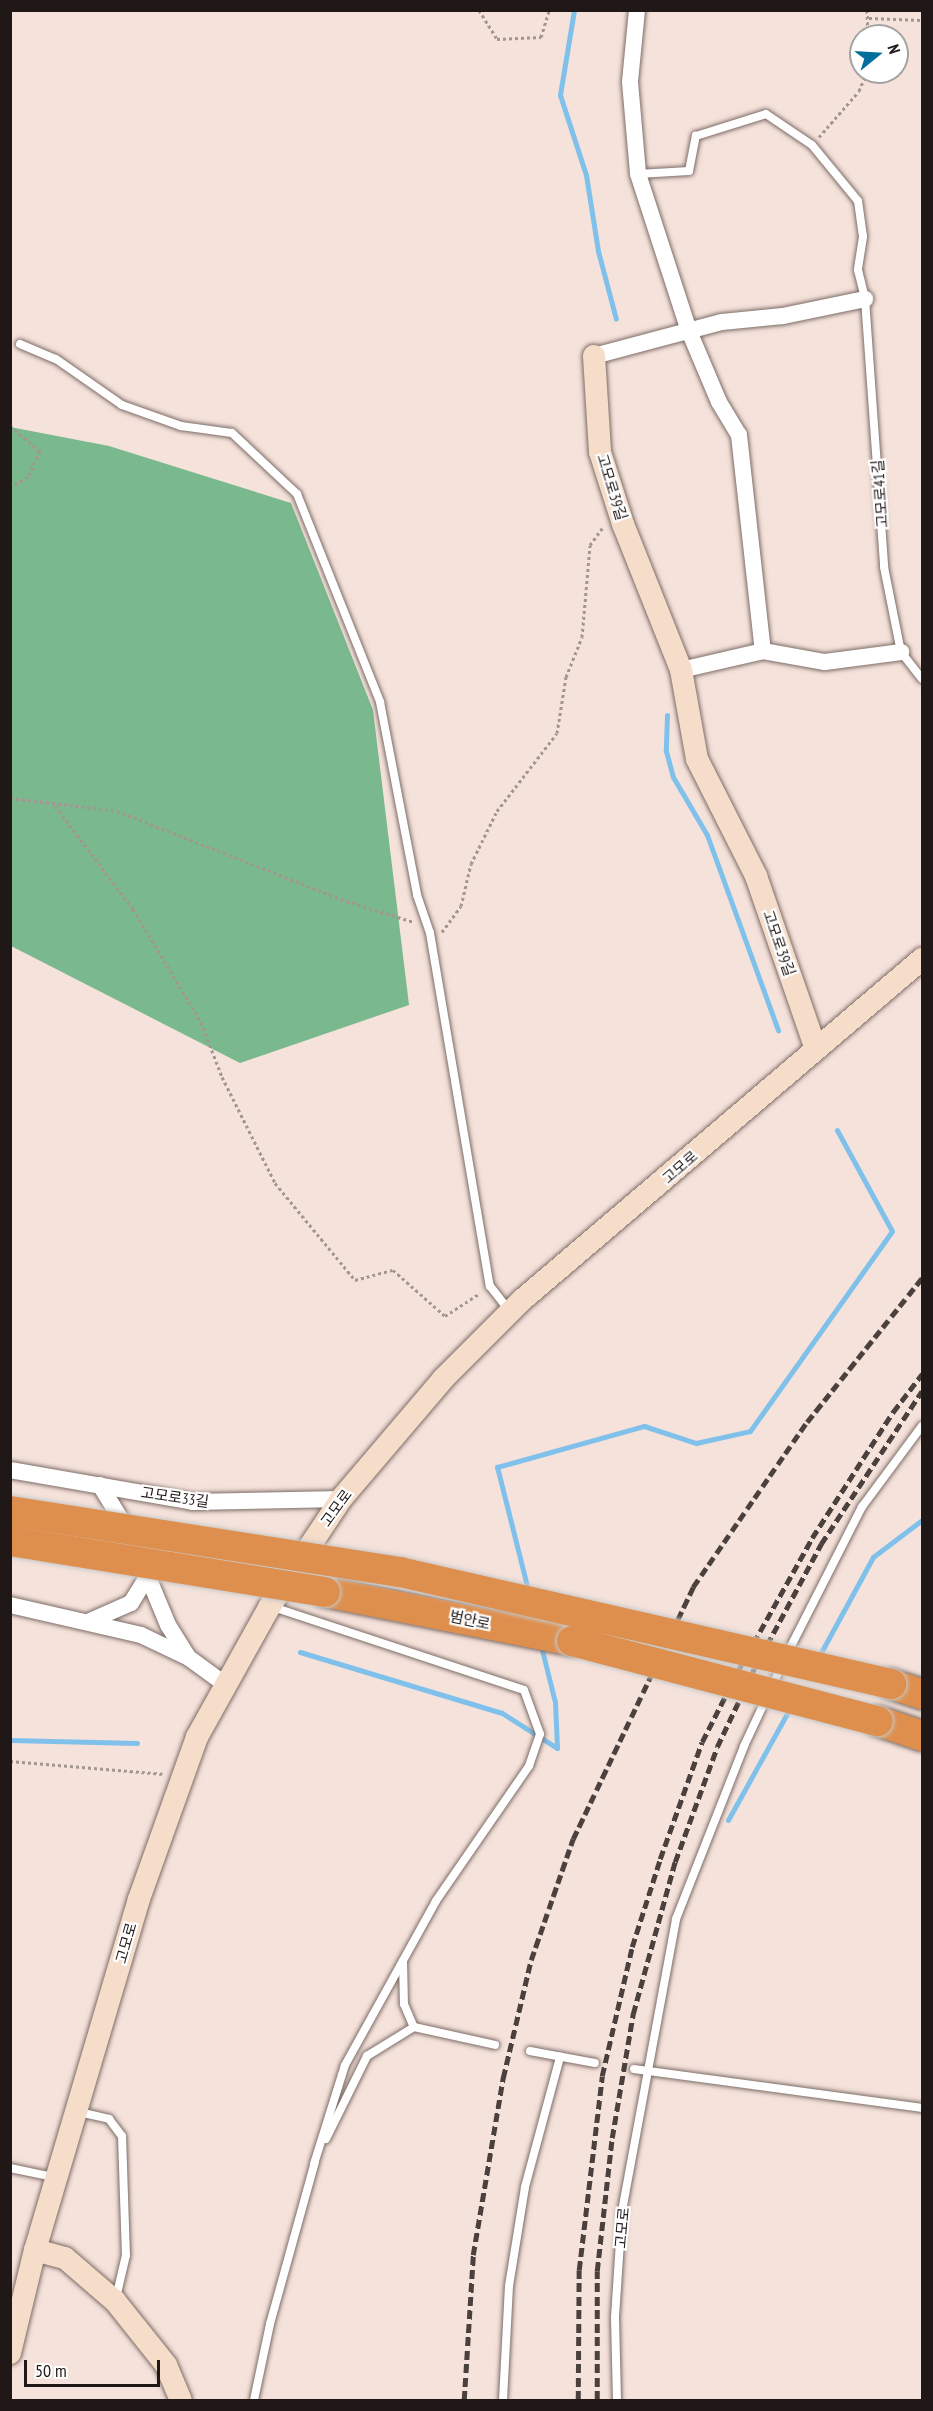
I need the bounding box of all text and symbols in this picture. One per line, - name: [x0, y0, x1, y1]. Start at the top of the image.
- north arrow: [849, 24, 909, 84]
- text: N: [883, 42, 905, 56]
- street label: 고모로39길: [593, 452, 631, 522]
- street label: 고모로41길: [869, 459, 891, 529]
- street label: 고모로39길: [759, 908, 799, 978]
- street label: 고모로: [658, 1147, 702, 1187]
- street label: 고모로33길: [140, 1483, 210, 1511]
- street label: 고모로: [317, 1486, 355, 1530]
- street label: 범안로: [448, 1607, 492, 1633]
- street label: 고모로: [112, 1921, 140, 1965]
- street label: 고모로: [611, 2207, 633, 2249]
- scale bar: [27, 2348, 164, 2386]
- text: 50 m: [35, 2359, 67, 2382]

